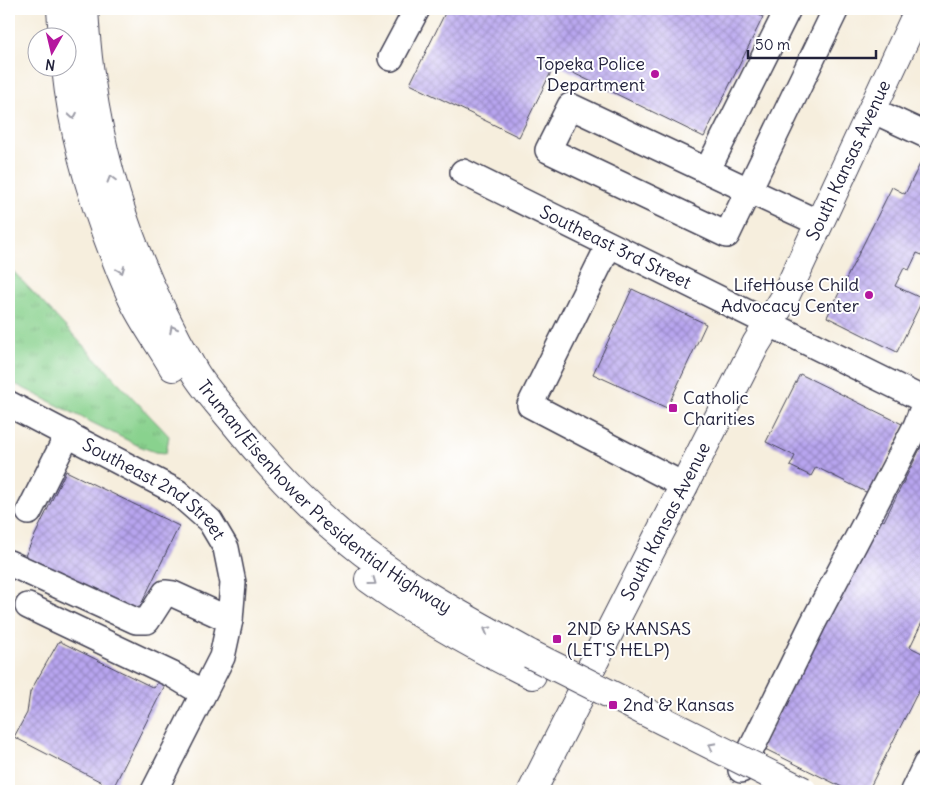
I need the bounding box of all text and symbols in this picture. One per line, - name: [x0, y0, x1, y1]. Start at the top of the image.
- north arrow: [28, 28, 78, 78]
- scale bar: [748, 28, 875, 60]
- text: 50 m: [755, 35, 790, 54]
- place label: Topeka Police Department: [536, 52, 645, 96]
- text: N: [44, 55, 56, 74]
- marker: Topeka Police Department: [649, 68, 661, 80]
- street label: South Kansas Avenue: [801, 76, 895, 244]
- one-way arrow: [68, 111, 78, 120]
- one-way arrow: [106, 175, 117, 183]
- street label: Southeast 3rd Street: [536, 200, 695, 294]
- one-way arrow: [116, 266, 126, 274]
- place label: LifeHouse Child Advocacy Center: [721, 273, 860, 317]
- marker: LifeHouse Child Advocacy Center: [863, 289, 875, 301]
- one-way arrow: [169, 325, 179, 334]
- street label: Truman/Eisenhower Presidential Highway: [193, 375, 456, 618]
- place label: Catholic Charities: [683, 386, 755, 430]
- marker: Catholic Charities: [667, 402, 679, 414]
- street label: Southeast 2nd Street: [79, 433, 230, 544]
- street label: South Kansas Avenue: [615, 438, 715, 604]
- one-way arrow: [367, 576, 377, 585]
- place label: 2ND & KANSAS (LET'S HELP): [567, 617, 691, 661]
- one-way arrow: [483, 626, 492, 636]
- marker: 2ND & KANSAS (LET'S HELP): [551, 633, 563, 645]
- place label: 2nd & Kansas: [623, 693, 735, 716]
- marker: 2nd & Kansas: [607, 699, 619, 711]
- one-way arrow: [708, 742, 717, 752]

